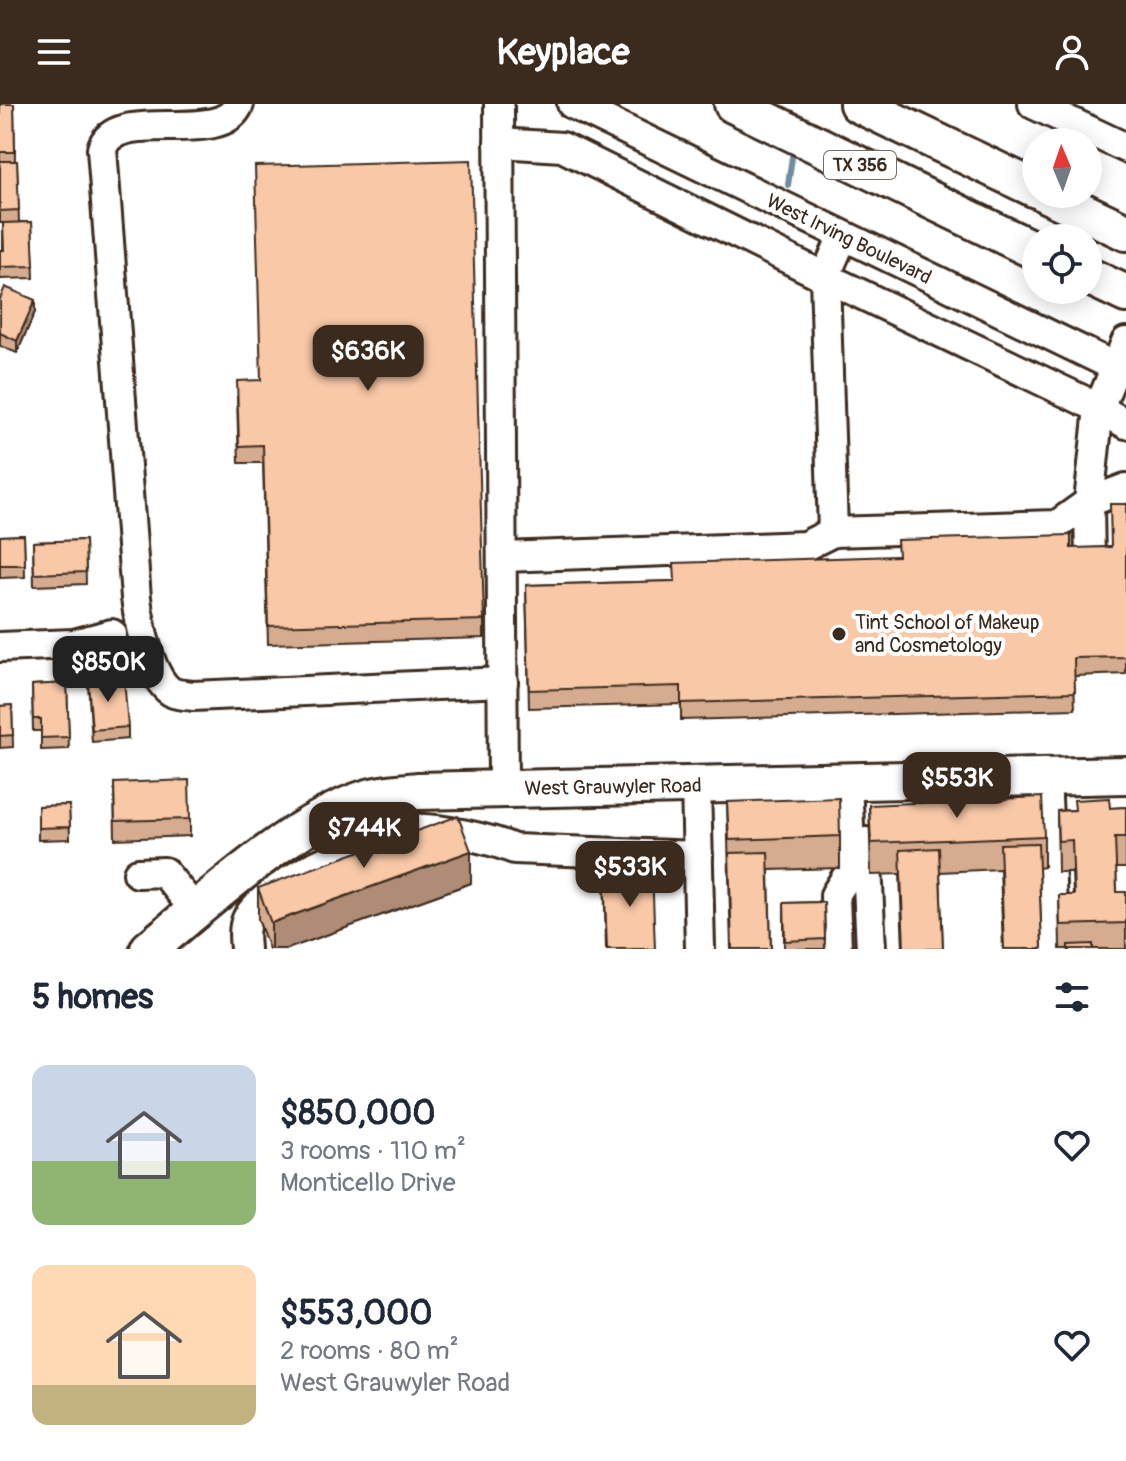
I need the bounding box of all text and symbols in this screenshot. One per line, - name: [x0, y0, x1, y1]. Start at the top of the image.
- icon: menu: [32, 30, 76, 74]
- text: Keyplace: [496, 30, 630, 75]
- icon: person: [1050, 30, 1094, 74]
- north arrow: [1022, 128, 1102, 208]
- map controls: [1022, 128, 1102, 304]
- road number: TX 356: [824, 151, 896, 179]
- street label: West Irving Boulevard: [762, 188, 936, 290]
- button: locate: [1022, 224, 1102, 304]
- pin: $636K: [312, 325, 424, 393]
- text: $636K: [331, 335, 405, 367]
- place label: Tint School of Makeup and Cosmetology: [855, 610, 1039, 658]
- marker: Tint School of Makeup and Cosmetology: [830, 625, 848, 643]
- pin: $850K: [52, 636, 164, 704]
- text: $850K: [71, 646, 145, 678]
- pin: $553K: [901, 752, 1013, 820]
- text: $553K: [921, 762, 993, 794]
- street label: West Grauwyler Road: [524, 773, 702, 801]
- pin: $744K: [308, 802, 420, 870]
- text: $744K: [327, 812, 401, 844]
- pin: $533K: [574, 841, 686, 909]
- text: $533K: [594, 851, 666, 883]
- icon: filters: [1050, 975, 1094, 1019]
- text: 5 homes: [32, 976, 153, 1019]
- text: $850,000: [280, 1092, 436, 1135]
- icon: home: [96, 1097, 192, 1193]
- icon: heart: [1050, 1123, 1094, 1167]
- text: 3 rooms · 110 m²: [280, 1135, 466, 1167]
- text: Monticello Drive: [280, 1167, 456, 1199]
- text: $553,000: [280, 1292, 433, 1335]
- icon: home: [96, 1297, 192, 1393]
- icon: heart: [1050, 1323, 1094, 1367]
- text: 2 rooms · 80 m²: [280, 1335, 459, 1367]
- text: West Grauwyler Road: [280, 1367, 510, 1399]

